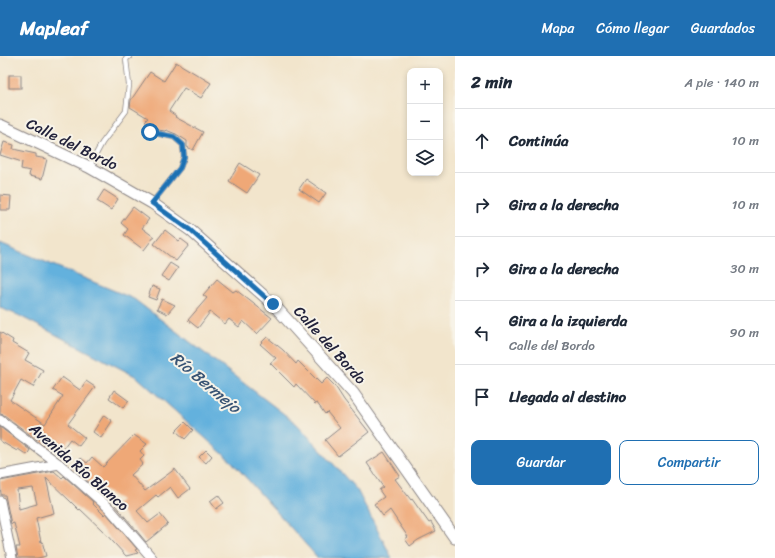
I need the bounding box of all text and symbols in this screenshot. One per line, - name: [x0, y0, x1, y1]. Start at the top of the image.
- text: Mapleaf: [20, 12, 88, 45]
- text: Mapa: [541, 16, 574, 41]
- text: Cómo llegar: [596, 16, 669, 41]
- text: Guardados: [691, 16, 755, 41]
- text: 2 min: [471, 67, 512, 97]
- map controls: [407, 68, 443, 176]
- button: +: [407, 68, 443, 104]
- text: A pie · 140 m: [684, 71, 759, 94]
- button: −: [407, 104, 443, 140]
- street label: Calle del Bordo: [22, 111, 123, 178]
- route start: [141, 123, 159, 141]
- text: Continúa: [509, 128, 568, 154]
- text: 10 m: [732, 129, 759, 152]
- icon: ahead: [471, 130, 493, 152]
- button: layers: [407, 140, 443, 176]
- text: Gira a la derecha: [509, 192, 619, 218]
- text: 10 m: [732, 193, 759, 216]
- icon: right: [471, 194, 493, 216]
- text: Gira a la derecha: [509, 256, 619, 282]
- text: 30 m: [730, 257, 759, 280]
- icon: right: [471, 258, 493, 280]
- route end: [264, 295, 282, 313]
- street label: Calle del Bordo: [287, 299, 373, 391]
- text: Gira a la izquierda: [509, 308, 627, 334]
- text: 90 m: [729, 321, 759, 344]
- icon: left: [471, 322, 493, 344]
- text: Calle del Bordo: [509, 334, 595, 357]
- water label: Río Bermejo: [164, 344, 249, 422]
- text: Llegada al destino: [509, 384, 626, 410]
- icon: arrive: [471, 386, 493, 408]
- street label: Avenida Río Blanco: [22, 415, 135, 518]
- button: Guardar: [471, 440, 611, 485]
- button: Compartir: [619, 440, 759, 485]

